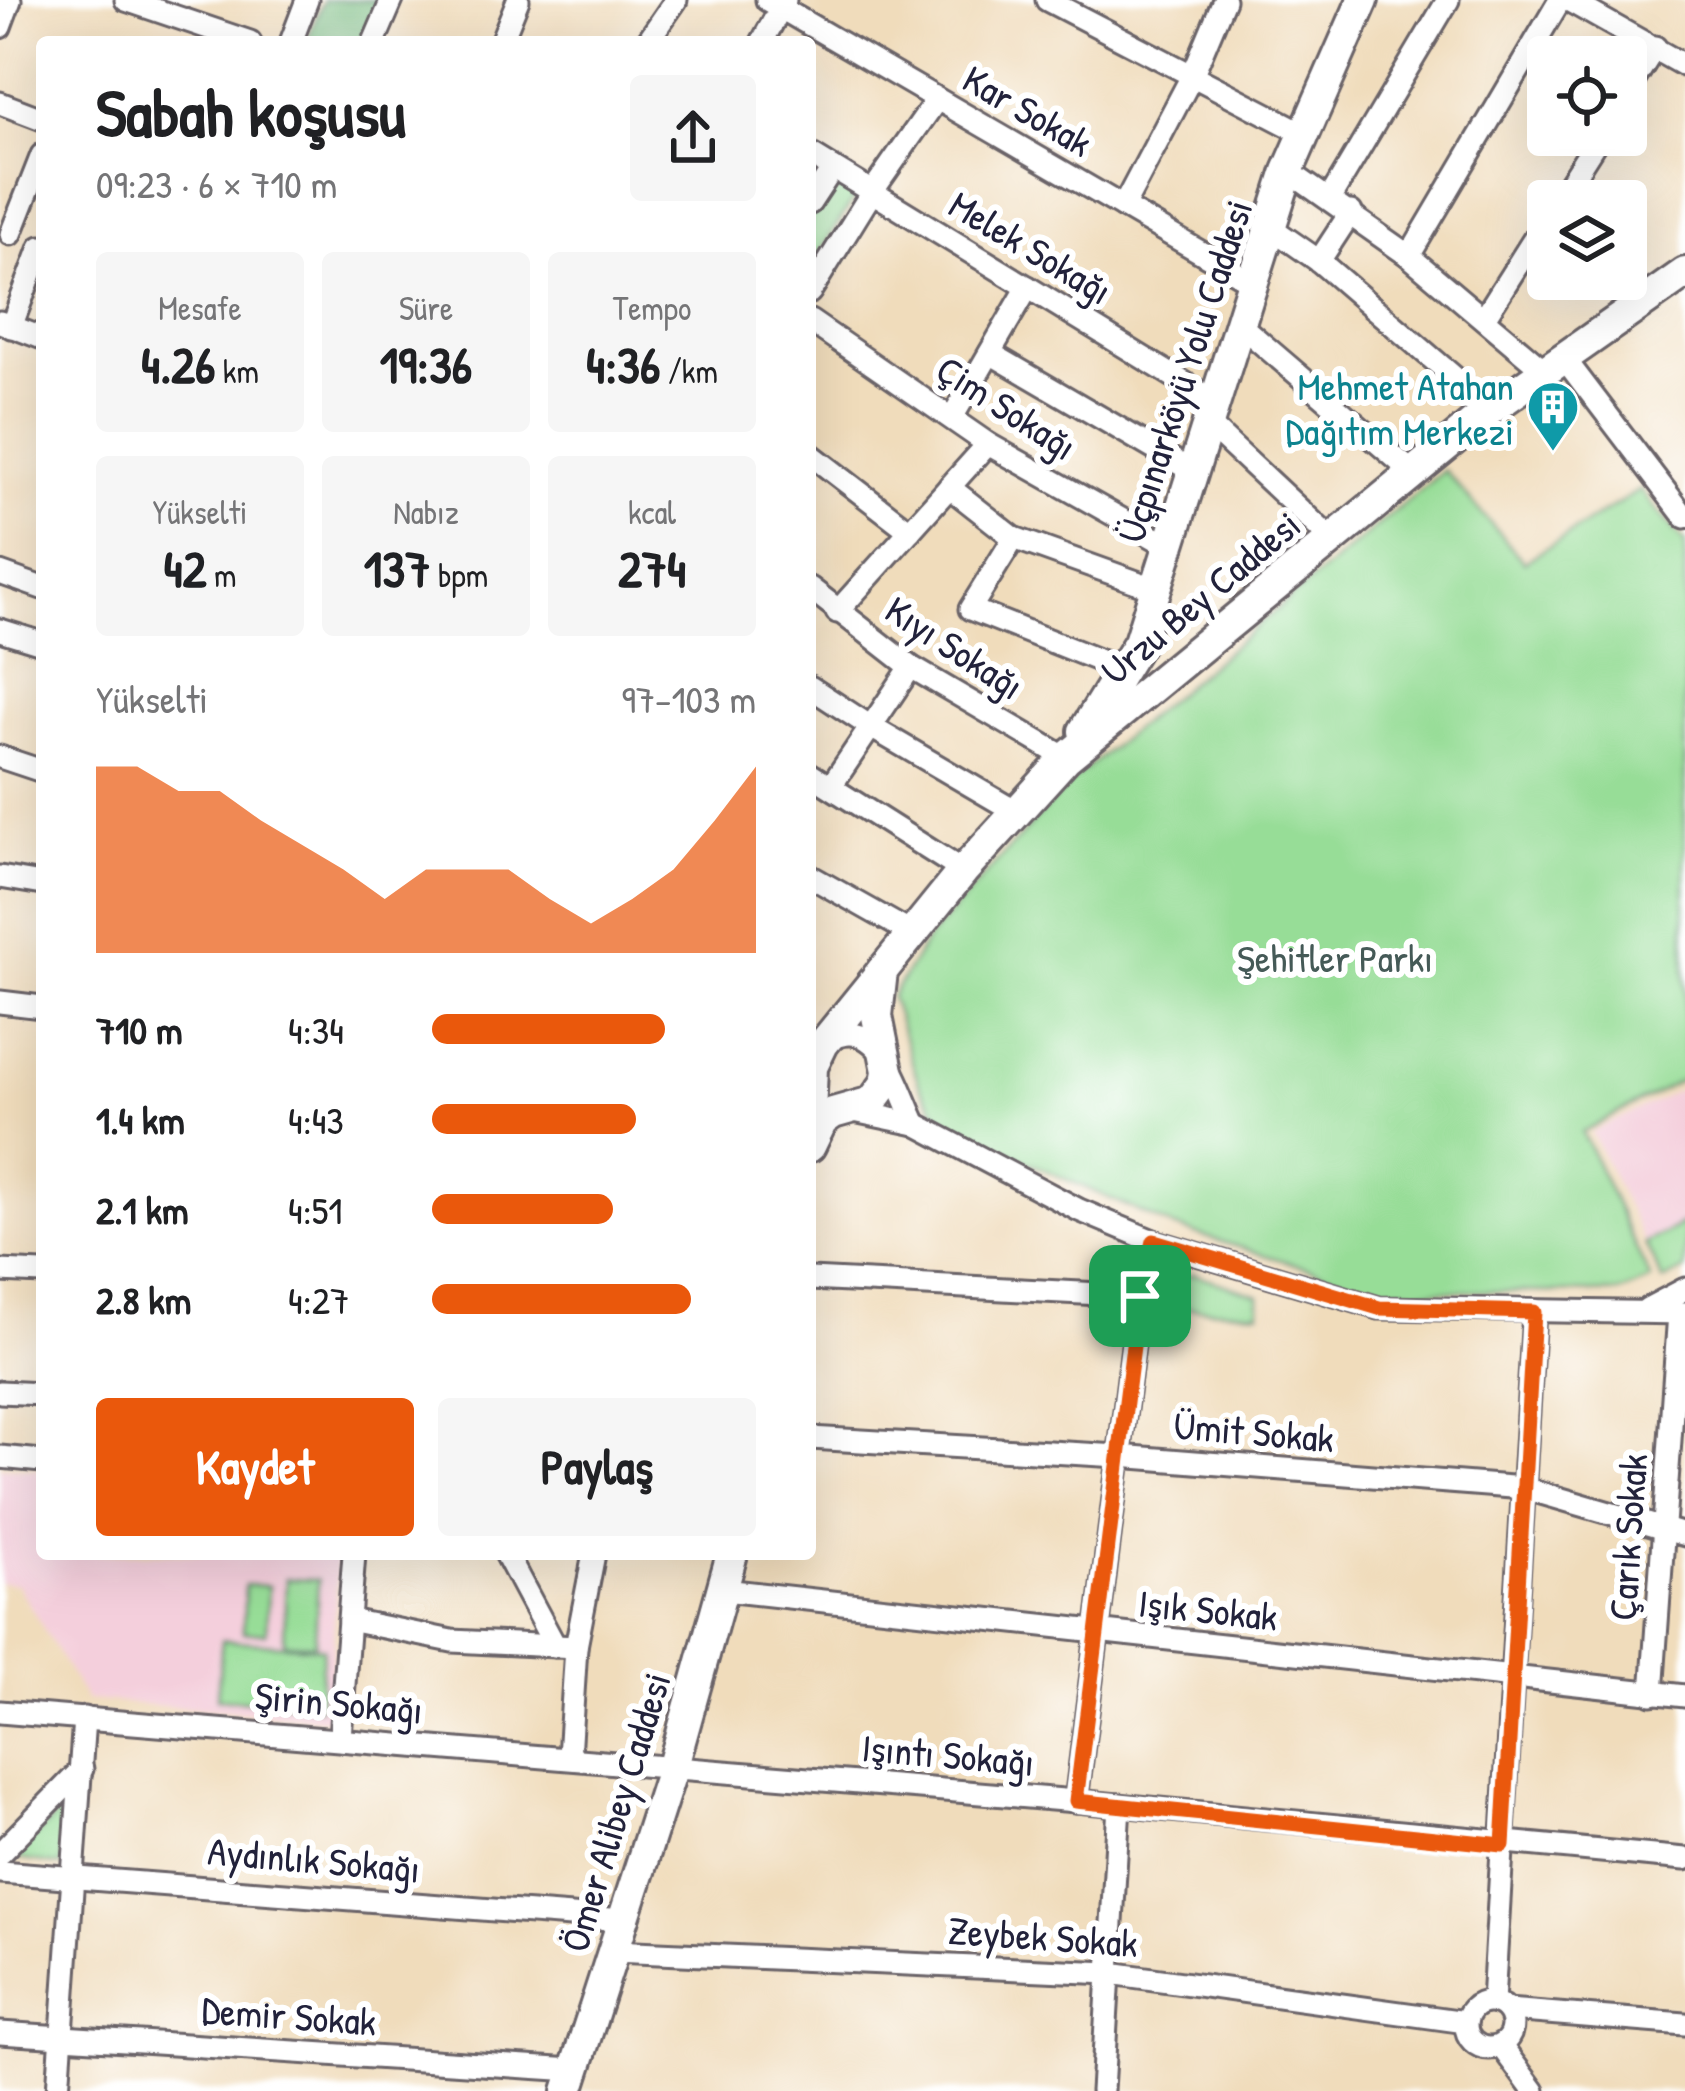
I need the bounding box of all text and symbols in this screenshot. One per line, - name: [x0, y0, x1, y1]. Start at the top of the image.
- map controls: [1527, 36, 1647, 300]
- button: locate: [1527, 36, 1647, 156]
- street label: Kar Sokak: [954, 52, 1102, 168]
- text: Sabah koşusu: [96, 67, 406, 157]
- button: share: [630, 75, 756, 201]
- text: 09:23 · 6 × 710 m: [96, 157, 337, 210]
- street label: Melek Sokağı: [940, 178, 1122, 316]
- button: layers: [1527, 180, 1647, 300]
- street label: Üçpınarköyü Yolu Caddesi: [1104, 193, 1264, 549]
- text: Mesafe: [158, 286, 242, 330]
- text: Süre: [399, 286, 453, 330]
- text: Tempo: [613, 286, 691, 330]
- text: 4.26: [141, 330, 215, 399]
- text: 19:36: [380, 330, 472, 399]
- text: 4:36: [586, 330, 660, 399]
- street label: Çim Sokağı: [927, 342, 1087, 472]
- text: km: [215, 349, 259, 393]
- text: /km: [660, 349, 718, 393]
- place label: Mehmet Atahan Dağıtım Merkezi: [1286, 359, 1514, 457]
- building icon: Mehmet Atahan Dağıtım Merkezi: [1525, 379, 1581, 453]
- text: Yükselti: [153, 490, 247, 534]
- text: Nabız: [393, 490, 459, 534]
- text: kcal: [628, 490, 676, 534]
- street label: Urzu Bey Caddesi: [1089, 498, 1311, 696]
- text: 42: [163, 534, 206, 603]
- text: 137: [364, 534, 430, 603]
- text: 274: [618, 534, 686, 603]
- text: m: [206, 553, 237, 597]
- text: bpm: [430, 553, 488, 597]
- street label: Kıyı Sokağı: [876, 583, 1034, 711]
- text: Yükselti: [96, 672, 208, 725]
- text: 97–103 m: [621, 672, 756, 725]
- park label: Şehitler Parkı: [1237, 931, 1433, 984]
- text: 710 m: [96, 1003, 182, 1056]
- text: 4:34: [288, 1003, 344, 1056]
- text: 1.4 km: [96, 1093, 185, 1146]
- text: 4:43: [288, 1093, 344, 1146]
- text: 2.1 km: [96, 1183, 188, 1236]
- text: 4:51: [288, 1183, 342, 1236]
- pin: [1089, 1245, 1191, 1347]
- icon: arrive: [1107, 1263, 1173, 1329]
- text: 2.8 km: [96, 1273, 191, 1326]
- text: 4:27: [288, 1273, 349, 1326]
- button: Kaydet: [96, 1398, 414, 1536]
- button: Paylaş: [438, 1398, 756, 1536]
- street label: Ümit Sokak: [1172, 1398, 1336, 1464]
- street label: Çarık Sokak: [1595, 1452, 1659, 1622]
- street label: Işık Sokak: [1136, 1575, 1280, 1643]
- street label: Ömer Alibey Caddesi: [547, 1666, 683, 1958]
- street label: Şirin Sokağı: [253, 1668, 425, 1736]
- street label: Işıntı Sokağı: [860, 1720, 1036, 1788]
- street label: Aydınlık Sokağı: [206, 1823, 422, 1895]
- street label: Zeybek Sokak: [946, 1903, 1140, 1969]
- street label: Demir Sokak: [200, 1982, 378, 2048]

